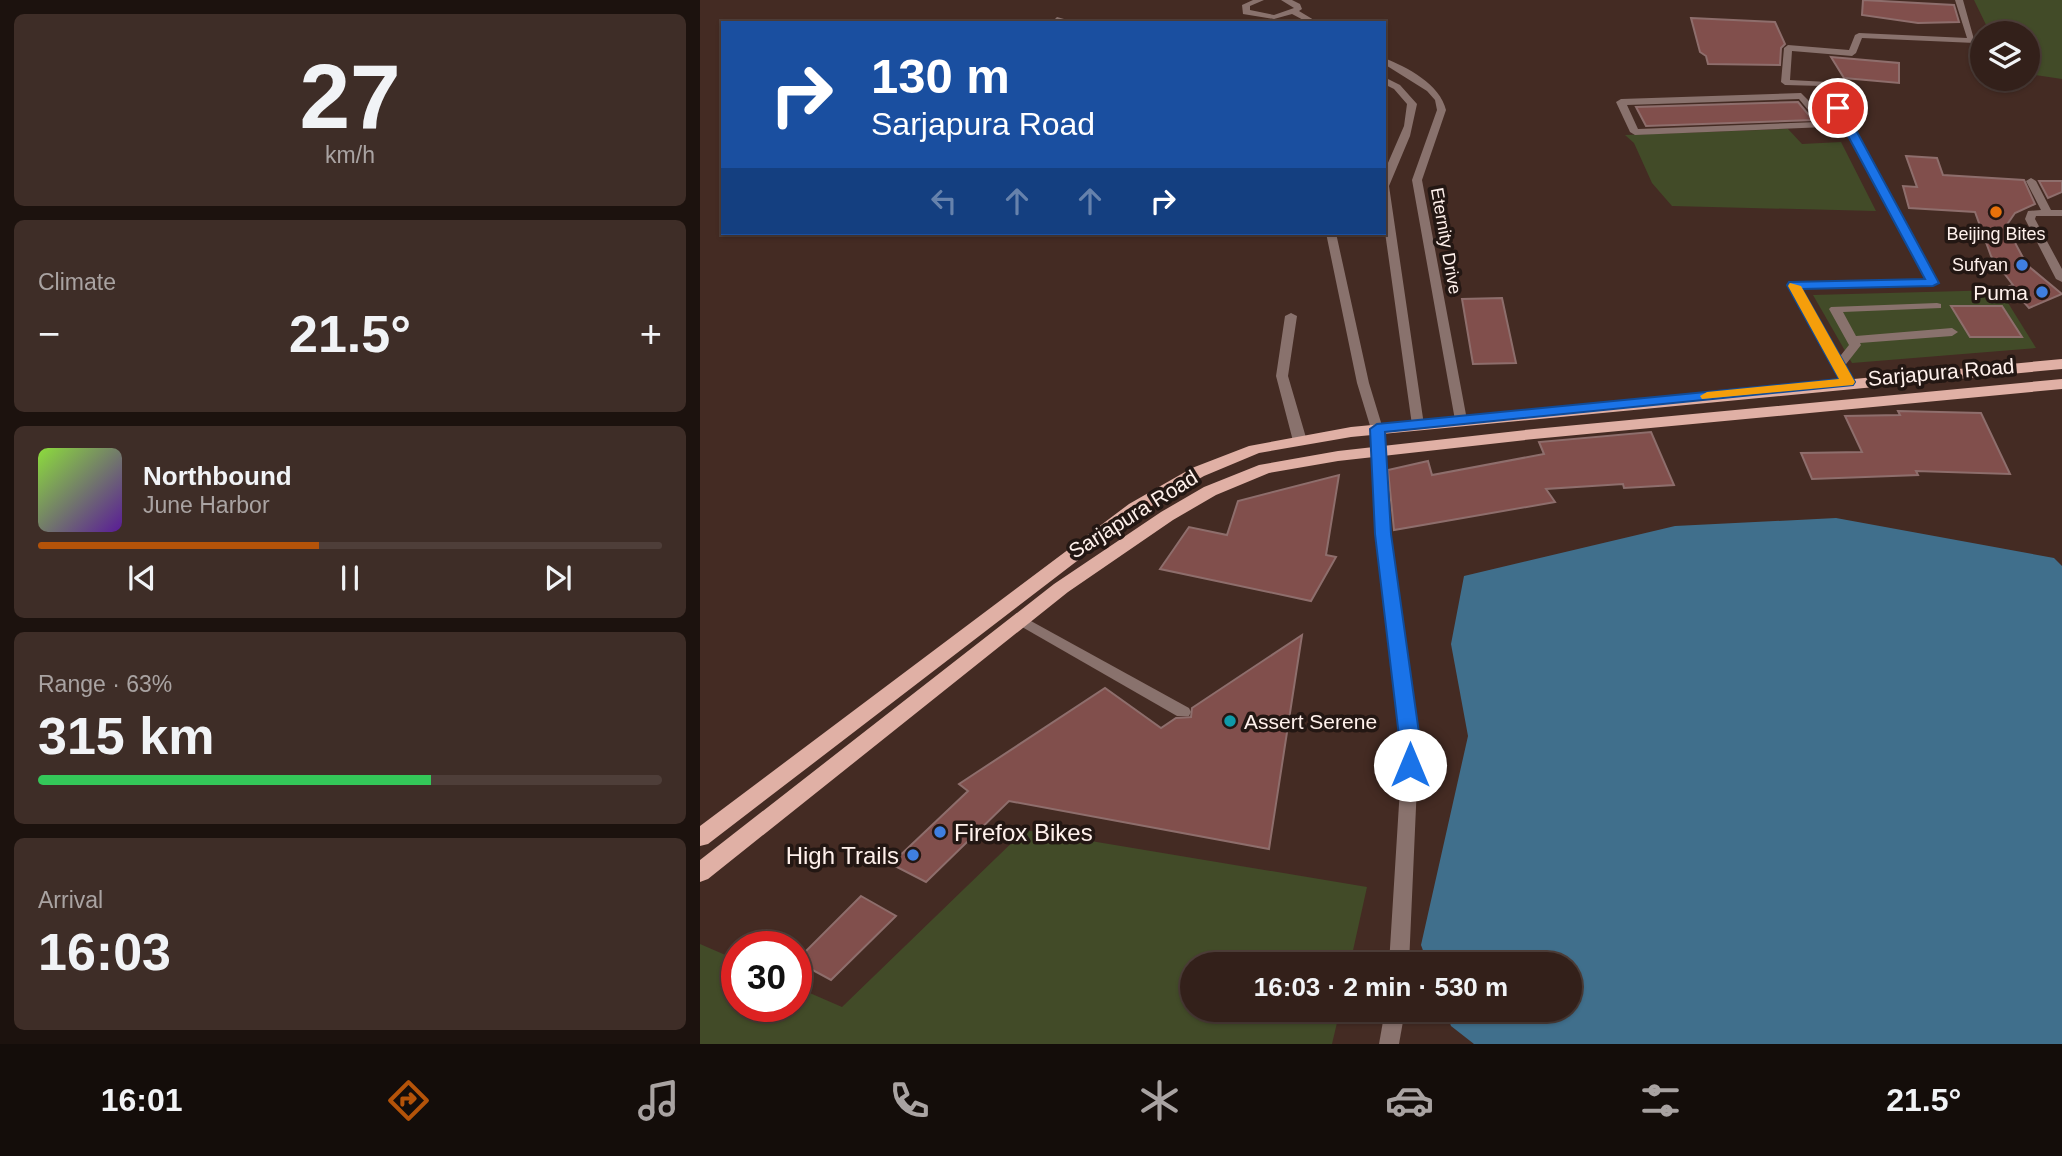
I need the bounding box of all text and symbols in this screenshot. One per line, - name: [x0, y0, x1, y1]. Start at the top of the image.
- map controls: [1970, 21, 2040, 91]
- button: layers: [1970, 21, 2040, 91]
- text: 27: [299, 46, 401, 147]
- icon: right: [756, 49, 847, 140]
- text: 130 m: [871, 49, 1010, 103]
- pin: [1808, 78, 1868, 138]
- icon: arrive: [1819, 89, 1857, 127]
- text: Sarjapura Road: [871, 106, 1095, 142]
- text: km/h: [325, 142, 375, 168]
- icon: left: [925, 182, 963, 220]
- icon: ahead: [998, 182, 1036, 220]
- icon: ahead: [1071, 182, 1109, 220]
- icon: right: [1144, 182, 1182, 220]
- street label: Eternity Drive: [1427, 186, 1465, 296]
- marker: Beijing Bites: [1988, 204, 2004, 220]
- place label: Beijing Bites: [1946, 224, 2046, 244]
- place label: Sufyan: [1952, 255, 2008, 275]
- marker: Sufyan: [2014, 257, 2030, 273]
- text: Climate: [38, 269, 116, 295]
- place label: Puma: [1973, 281, 2028, 304]
- marker: Puma: [2034, 284, 2050, 300]
- text: 21.5°: [289, 305, 411, 363]
- text: −: [38, 313, 60, 355]
- text: +: [640, 313, 662, 355]
- street label: Sarjapura Road: [1867, 354, 2015, 390]
- text: Northbound: [143, 461, 292, 491]
- street label: Sarjapura Road: [1065, 465, 1201, 563]
- text: June Harbor: [143, 492, 270, 518]
- icon: previous: [123, 559, 161, 597]
- icon: pause: [331, 559, 369, 597]
- icon: next: [539, 559, 577, 597]
- text: Range · 63%: [38, 671, 172, 697]
- text: 315 km: [38, 707, 214, 765]
- place label: Assert Serene: [1244, 710, 1377, 733]
- marker: Assert Serene: [1222, 713, 1238, 729]
- position arrow: [1373, 728, 1447, 802]
- place label: Firefox Bikes: [954, 819, 1093, 846]
- marker: Firefox Bikes: [932, 824, 948, 840]
- place label: High Trails: [786, 842, 899, 869]
- marker: High Trails: [905, 847, 921, 863]
- text: Arrival: [38, 887, 103, 913]
- text: 16:03: [38, 923, 171, 981]
- speed limit sign: 30: [721, 931, 812, 1022]
- text: 16:03 · 2 min · 530 m: [1254, 972, 1508, 1002]
- icon: directions: [384, 1076, 433, 1125]
- icon: music: [634, 1076, 683, 1125]
- icon: phone: [885, 1076, 934, 1125]
- icon: climate: [1135, 1076, 1184, 1125]
- icon: car: [1385, 1076, 1434, 1125]
- icon: filters: [1636, 1076, 1685, 1125]
- text: 16:01: [101, 1082, 183, 1118]
- text: 21.5°: [1886, 1082, 1961, 1118]

